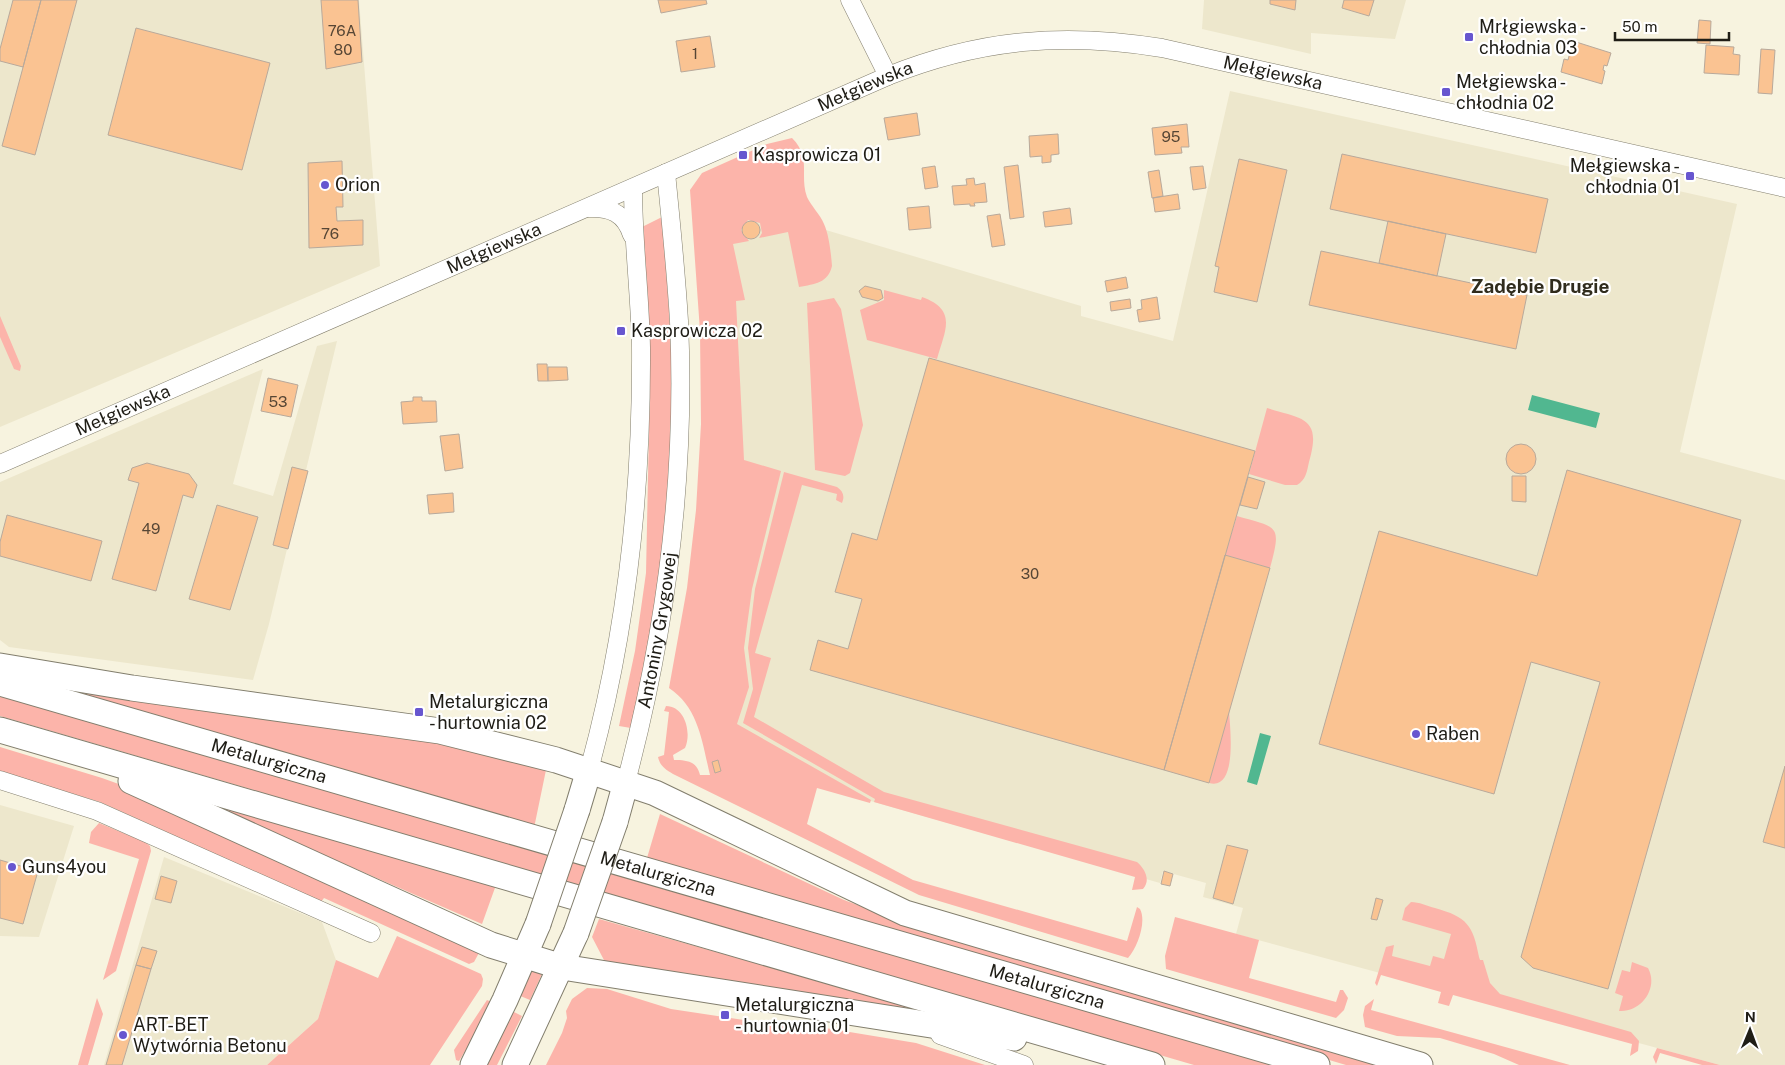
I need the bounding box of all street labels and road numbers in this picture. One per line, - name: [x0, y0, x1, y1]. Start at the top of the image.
- street label: Mełgiewska: [1221, 51, 1325, 94]
- street label: Mełgiewska: [814, 57, 915, 115]
- street label: Mełgiewska: [443, 218, 544, 278]
- street label: Mełgiewska: [72, 380, 173, 440]
- street label: Antoniny Grygowej: [633, 551, 680, 710]
- street label: Metalurgiczna: [209, 734, 329, 787]
- street label: Metalurgiczna: [598, 847, 718, 900]
- street label: Metalurgiczna: [987, 959, 1107, 1013]

